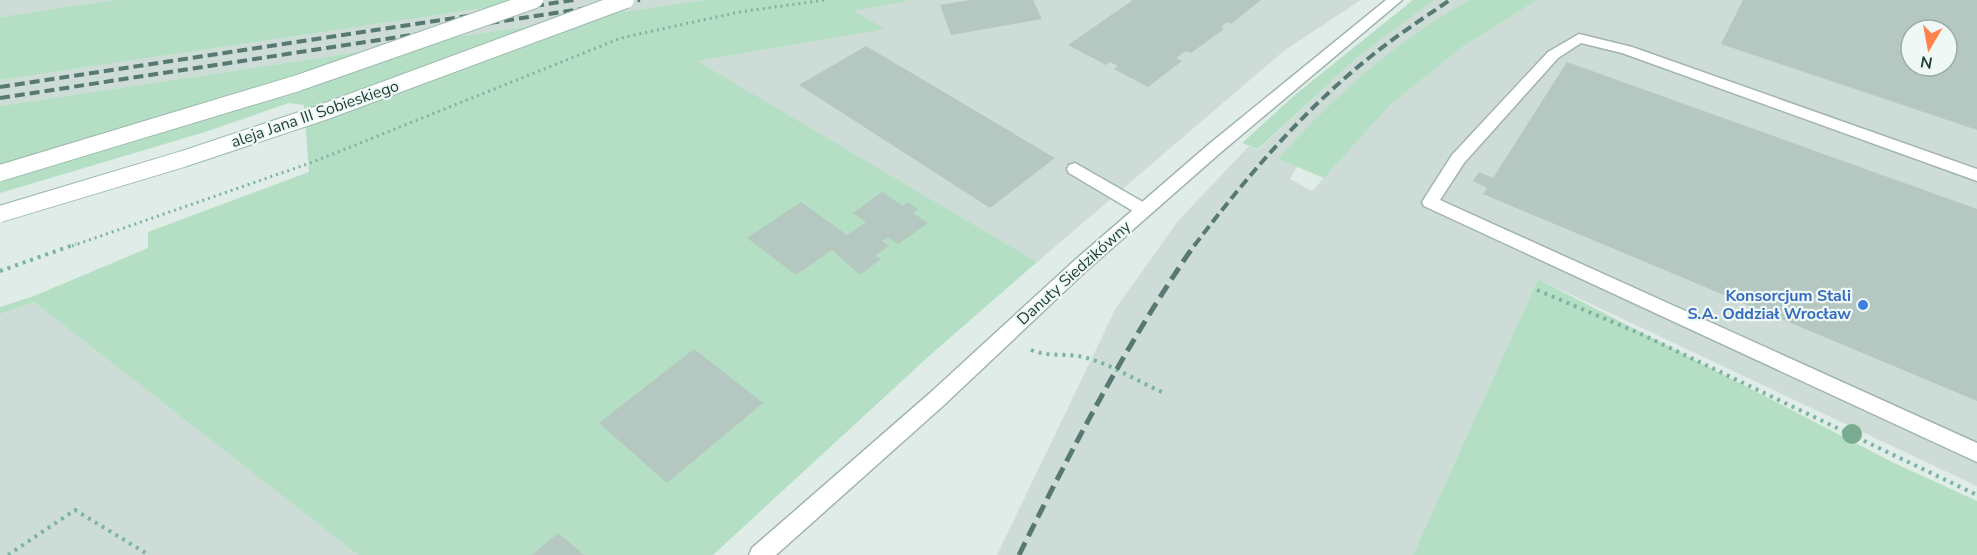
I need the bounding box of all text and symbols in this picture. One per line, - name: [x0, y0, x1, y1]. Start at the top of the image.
- north arrow: [1899, 18, 1959, 78]
- text: N: [1919, 50, 1934, 74]
- street label: aleja Jana III Sobieskiego: [228, 75, 402, 153]
- street label: Danuty Siedzikówny: [1012, 215, 1136, 330]
- place label: Konsorcjum Stali S.A. Oddział Wrocław: [1687, 285, 1851, 325]
- marker: Konsorcjum Stali S.A. Oddział Wrocław: [1856, 298, 1870, 312]

